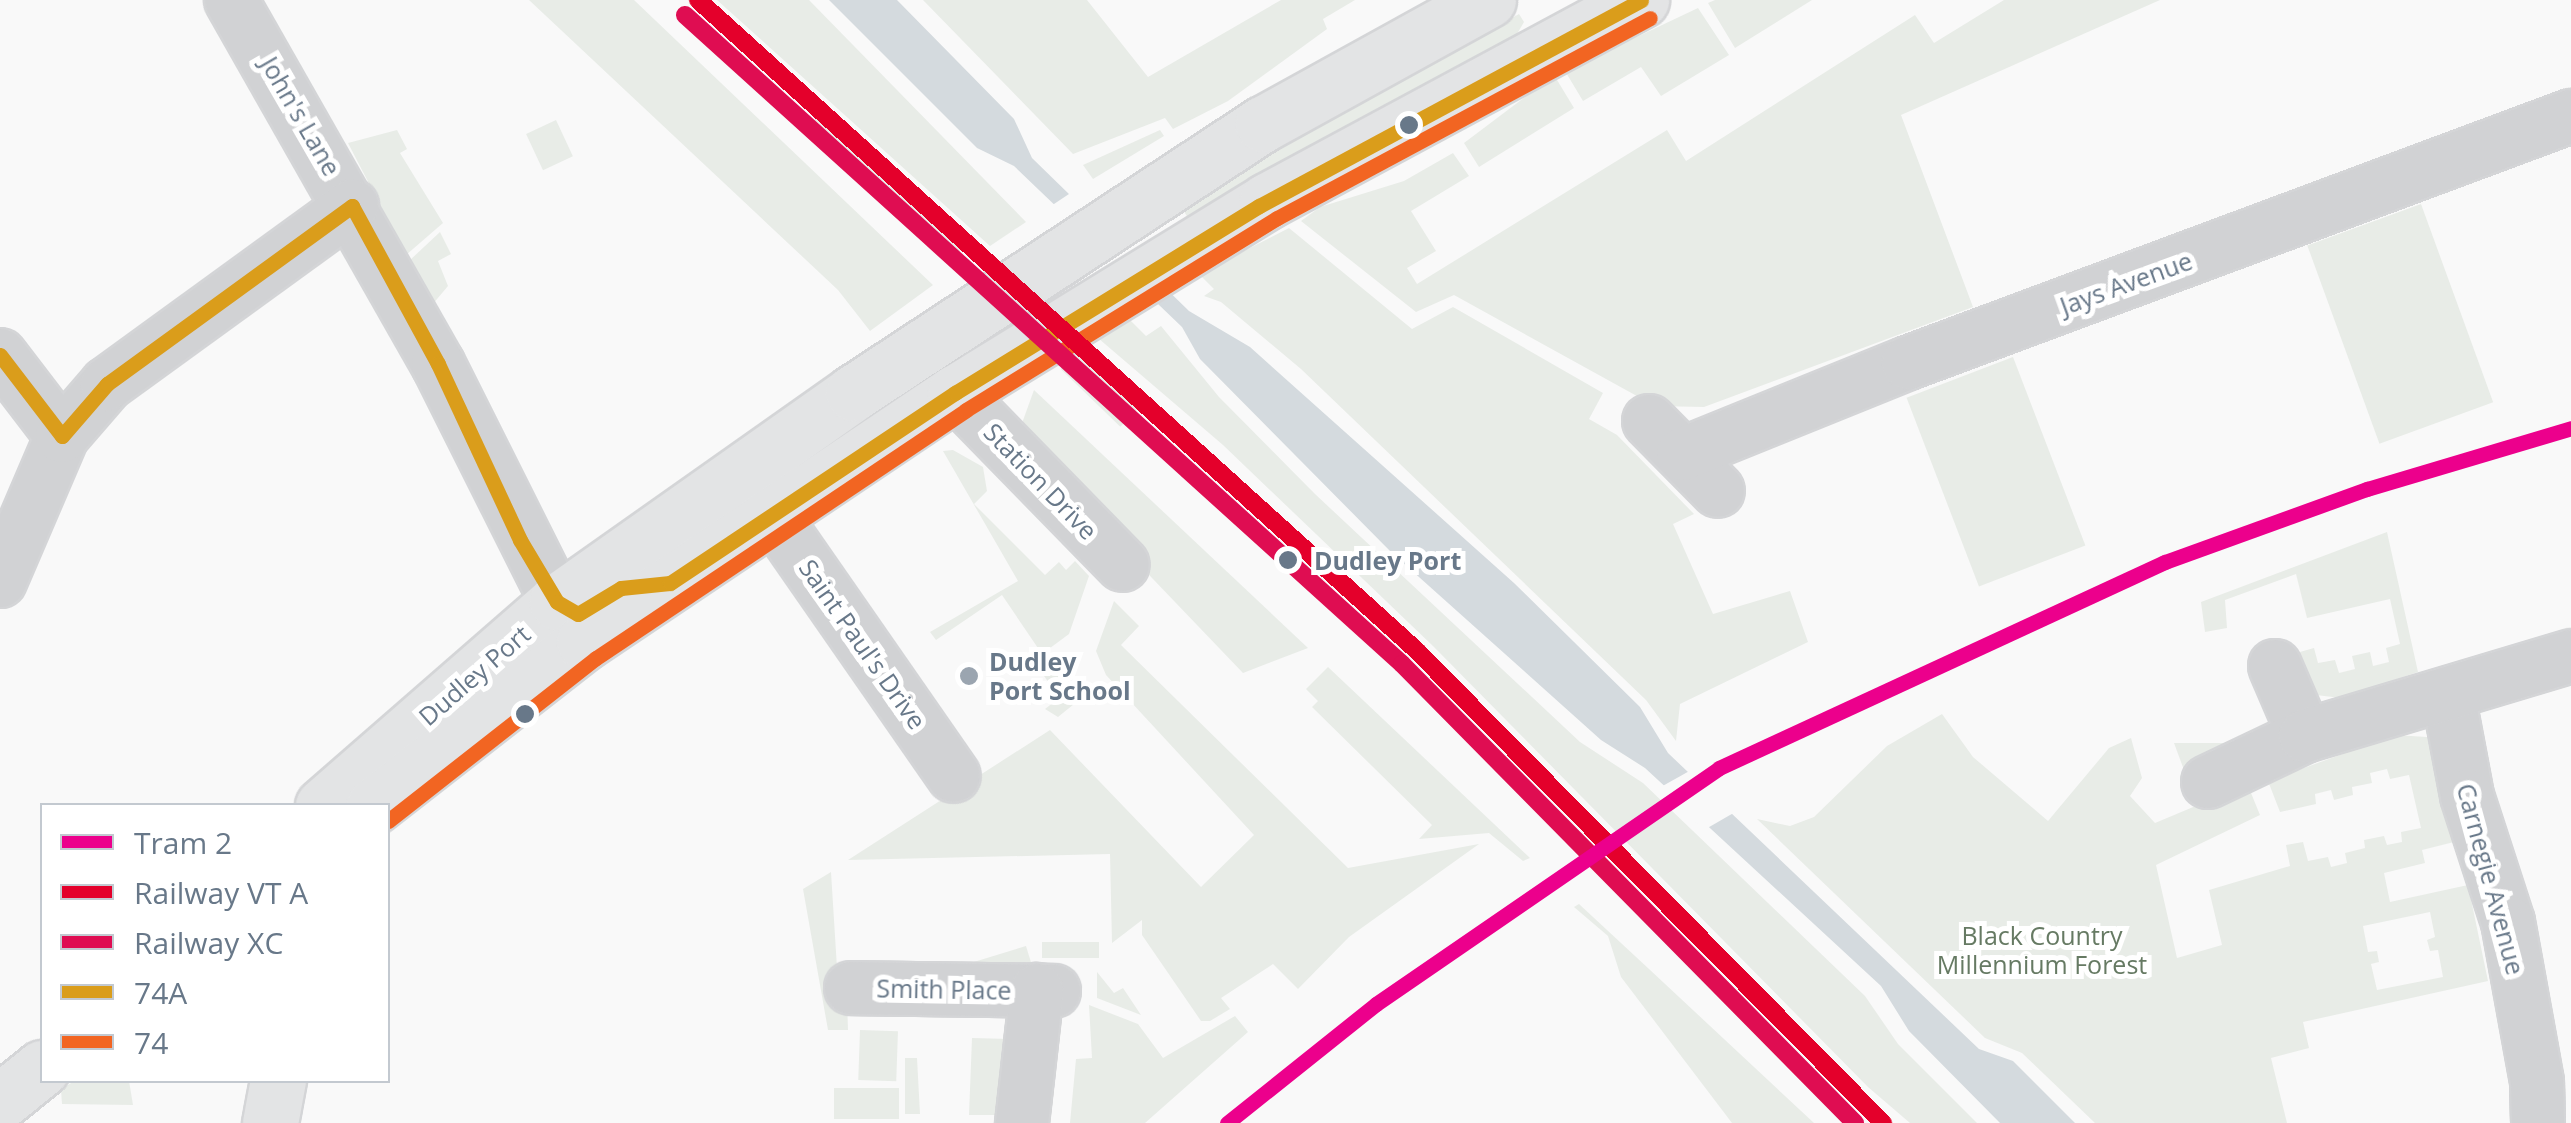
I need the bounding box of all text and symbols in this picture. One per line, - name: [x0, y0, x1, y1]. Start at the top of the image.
- street label: John's Lane: [255, 51, 347, 181]
- unlabelled marker: [1399, 115, 1419, 135]
- street label: Jays Avenue: [2056, 245, 2196, 321]
- street label: Station Drive: [978, 417, 1104, 545]
- marker: Dudley Port: [1271, 543, 1305, 577]
- place label: Dudley Port: [1314, 545, 1461, 575]
- street label: Saint Paul's Drive: [793, 553, 933, 735]
- street label: Dudley Port: [412, 619, 536, 731]
- place label: Dudley Port School: [989, 647, 1131, 706]
- marker: Dudley Port School: [958, 665, 980, 687]
- unlabelled marker: [515, 704, 535, 724]
- street label: Carnegie Avenue: [2451, 780, 2531, 978]
- legend: [40, 803, 390, 1083]
- text: Tram 2: [134, 822, 232, 863]
- text: Railway VT A: [134, 872, 308, 913]
- park label: Black Country Millennium Forest: [1937, 921, 2147, 980]
- text: Railway XC: [134, 922, 283, 963]
- text: 74A: [134, 972, 187, 1013]
- street label: Smith Place: [876, 973, 1012, 1005]
- text: 74: [134, 1022, 168, 1063]

